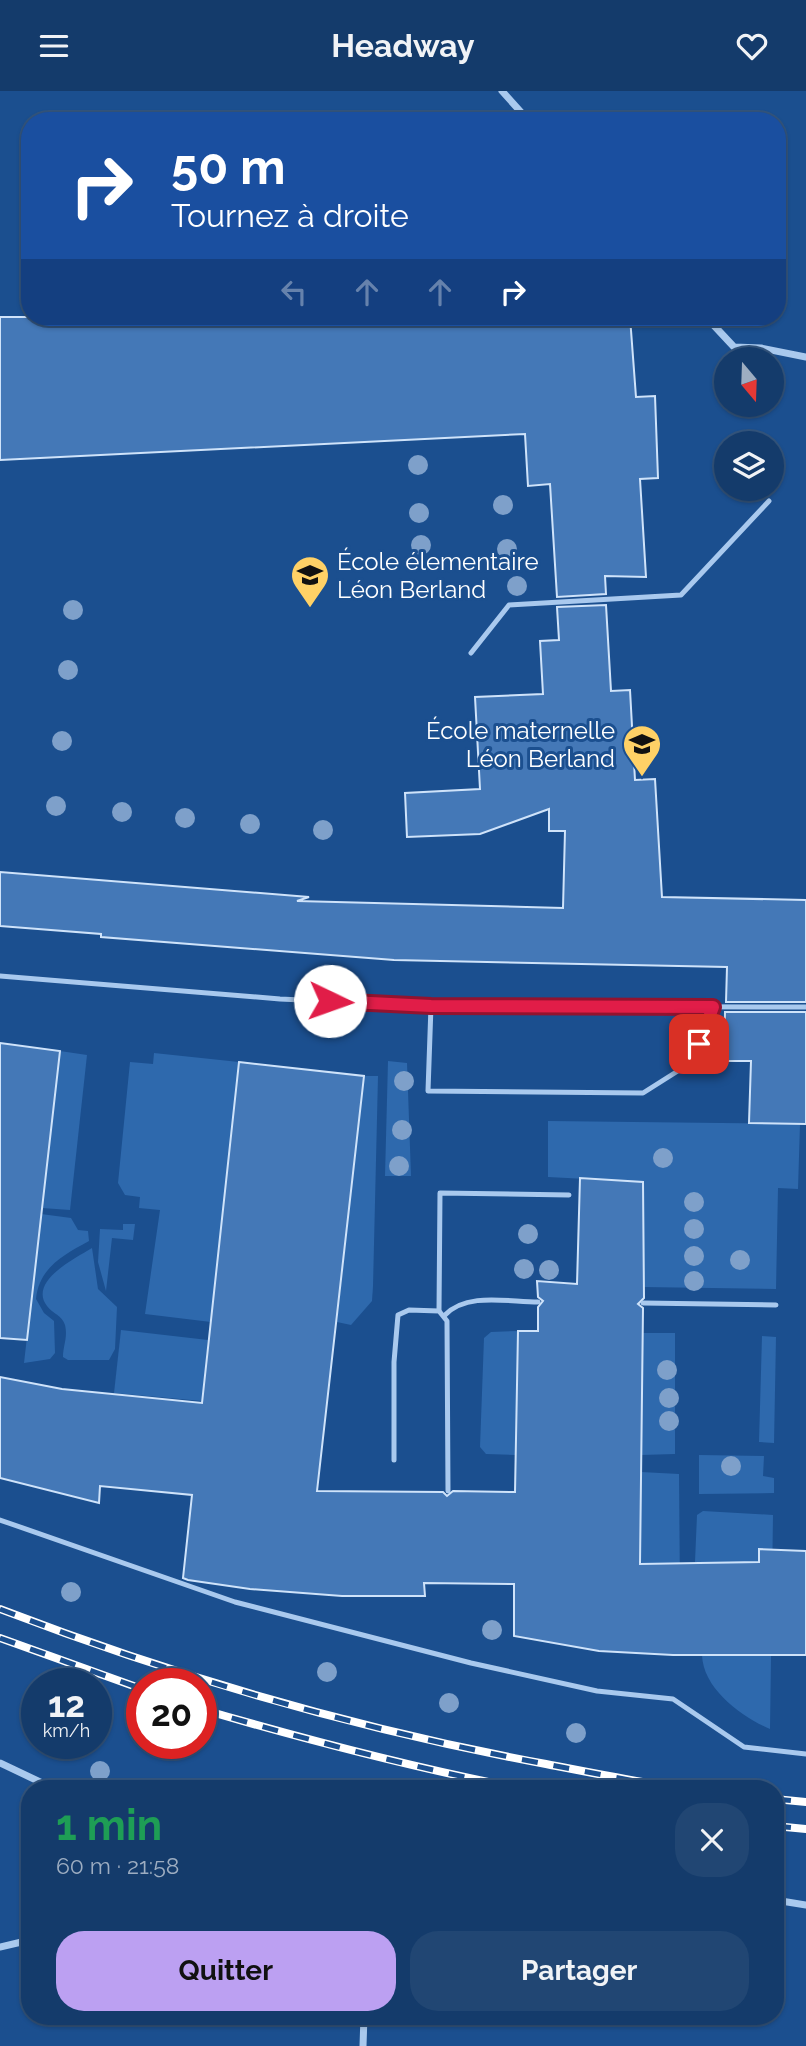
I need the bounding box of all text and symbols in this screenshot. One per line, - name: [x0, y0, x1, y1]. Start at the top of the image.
- icon: menu: [35, 27, 73, 65]
- text: Headway: [331, 27, 475, 64]
- icon: heart: [733, 27, 771, 65]
- text: 50 m: [171, 138, 286, 195]
- icon: right: [56, 140, 147, 231]
- text: Tournez à droite: [171, 197, 409, 234]
- icon: left: [275, 273, 313, 311]
- icon: ahead: [348, 273, 386, 311]
- icon: ahead: [421, 273, 459, 311]
- icon: right: [494, 273, 532, 311]
- north arrow: [714, 347, 784, 417]
- map controls: [714, 347, 784, 501]
- button: layers: [714, 431, 784, 501]
- place label: École élementaire Léon Berland: [337, 547, 539, 604]
- school or university icon: École élementaire Léon Berland: [289, 554, 331, 609]
- place label: École maternelle Léon Berland: [426, 716, 615, 773]
- school or university icon: École maternelle Léon Berland: [621, 723, 663, 778]
- position arrow: [293, 964, 367, 1038]
- pin: [669, 1014, 729, 1074]
- icon: arrive: [680, 1025, 718, 1063]
- speed limit sign: 20: [126, 1668, 217, 1759]
- text: 12: [48, 1684, 85, 1725]
- text: km/h: [43, 1720, 90, 1741]
- text: 1 min: [56, 1801, 162, 1850]
- button: close: [675, 1803, 749, 1877]
- text: 60 m · 21:58: [56, 1852, 179, 1879]
- button: Quitter: [56, 1931, 396, 2011]
- button: Partager: [410, 1931, 749, 2011]

